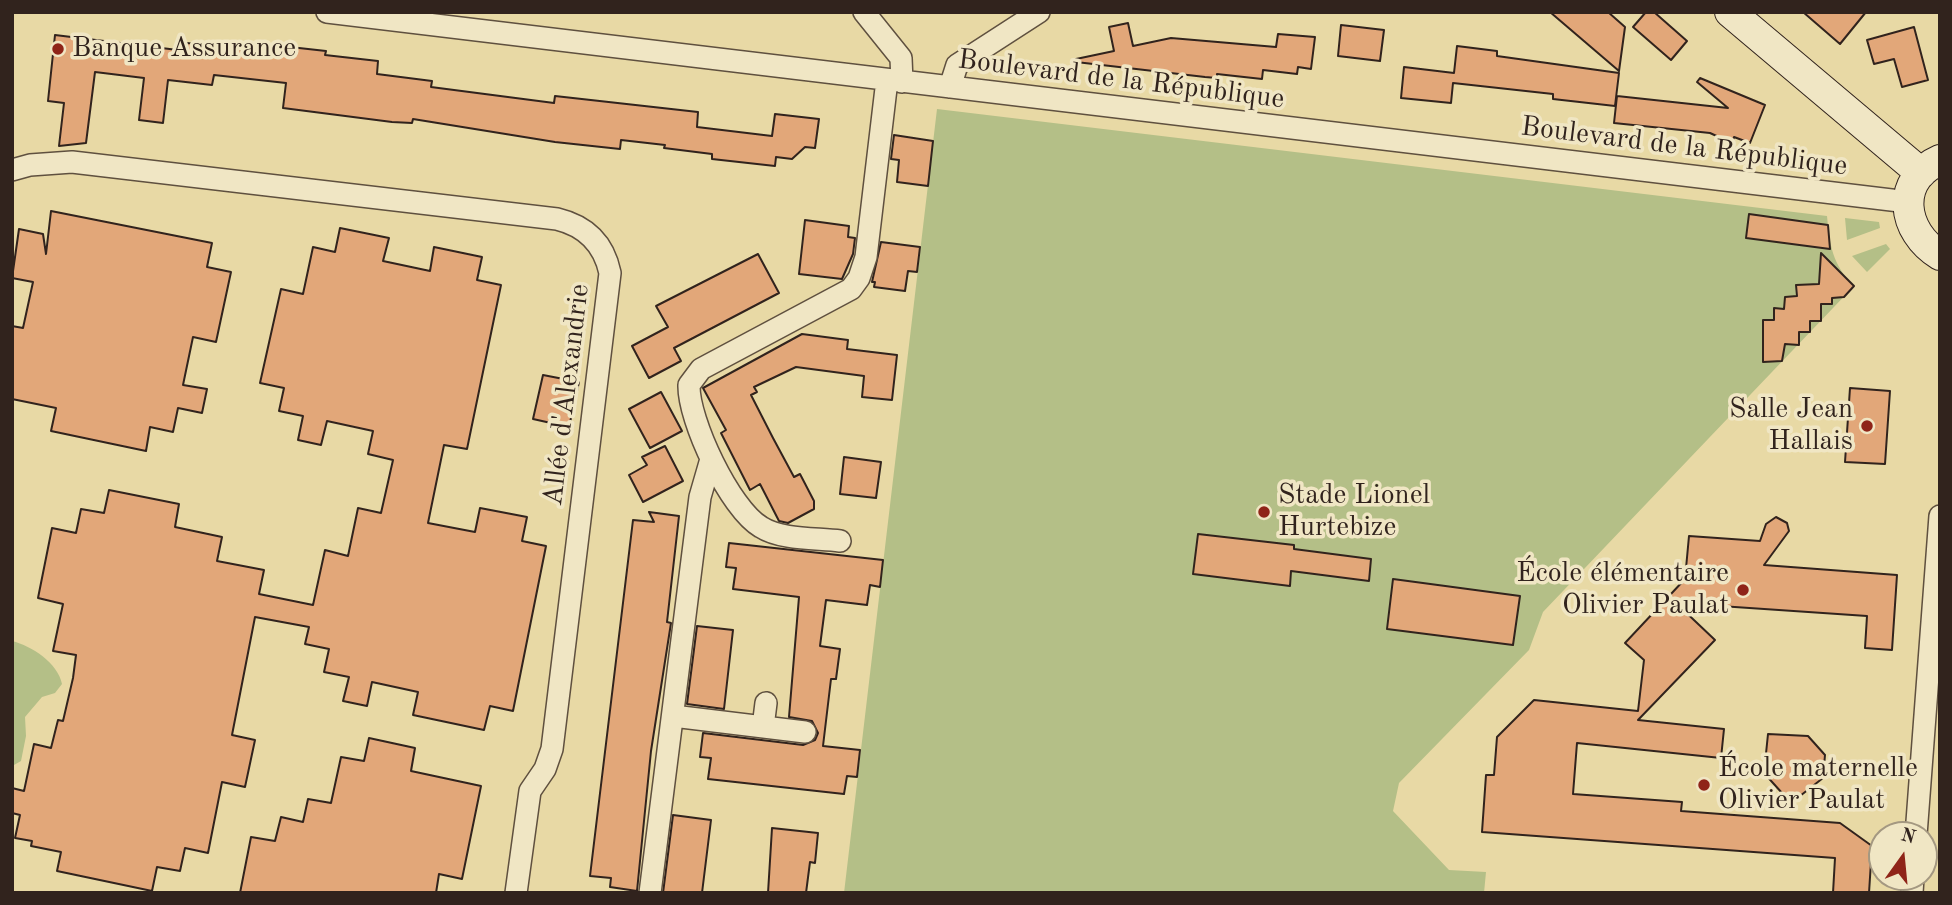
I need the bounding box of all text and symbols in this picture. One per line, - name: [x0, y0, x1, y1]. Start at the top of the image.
- place label: Banque Assurance: [72, 32, 296, 66]
- marker: Banque Assurance: [50, 41, 66, 57]
- street label: Boulevard de la République: [956, 43, 1286, 117]
- street label: Boulevard de la République: [1519, 110, 1849, 184]
- street label: Allée d'Alexandrie: [537, 282, 597, 508]
- place label: Salle Jean Hallais: [1729, 393, 1853, 459]
- marker: Salle Jean Hallais: [1859, 418, 1875, 434]
- place label: Stade Lionel Hurtebize: [1278, 479, 1430, 545]
- marker: Stade Lionel Hurtebize: [1256, 504, 1272, 520]
- place label: École élémentaire Olivier Paulat: [1516, 557, 1729, 623]
- marker: École élémentaire Olivier Paulat: [1735, 582, 1751, 598]
- place label: École maternelle Olivier Paulat: [1718, 752, 1918, 818]
- marker: École maternelle Olivier Paulat: [1696, 777, 1712, 793]
- north arrow: [1868, 821, 1938, 891]
- text: N: [1899, 826, 1918, 848]

